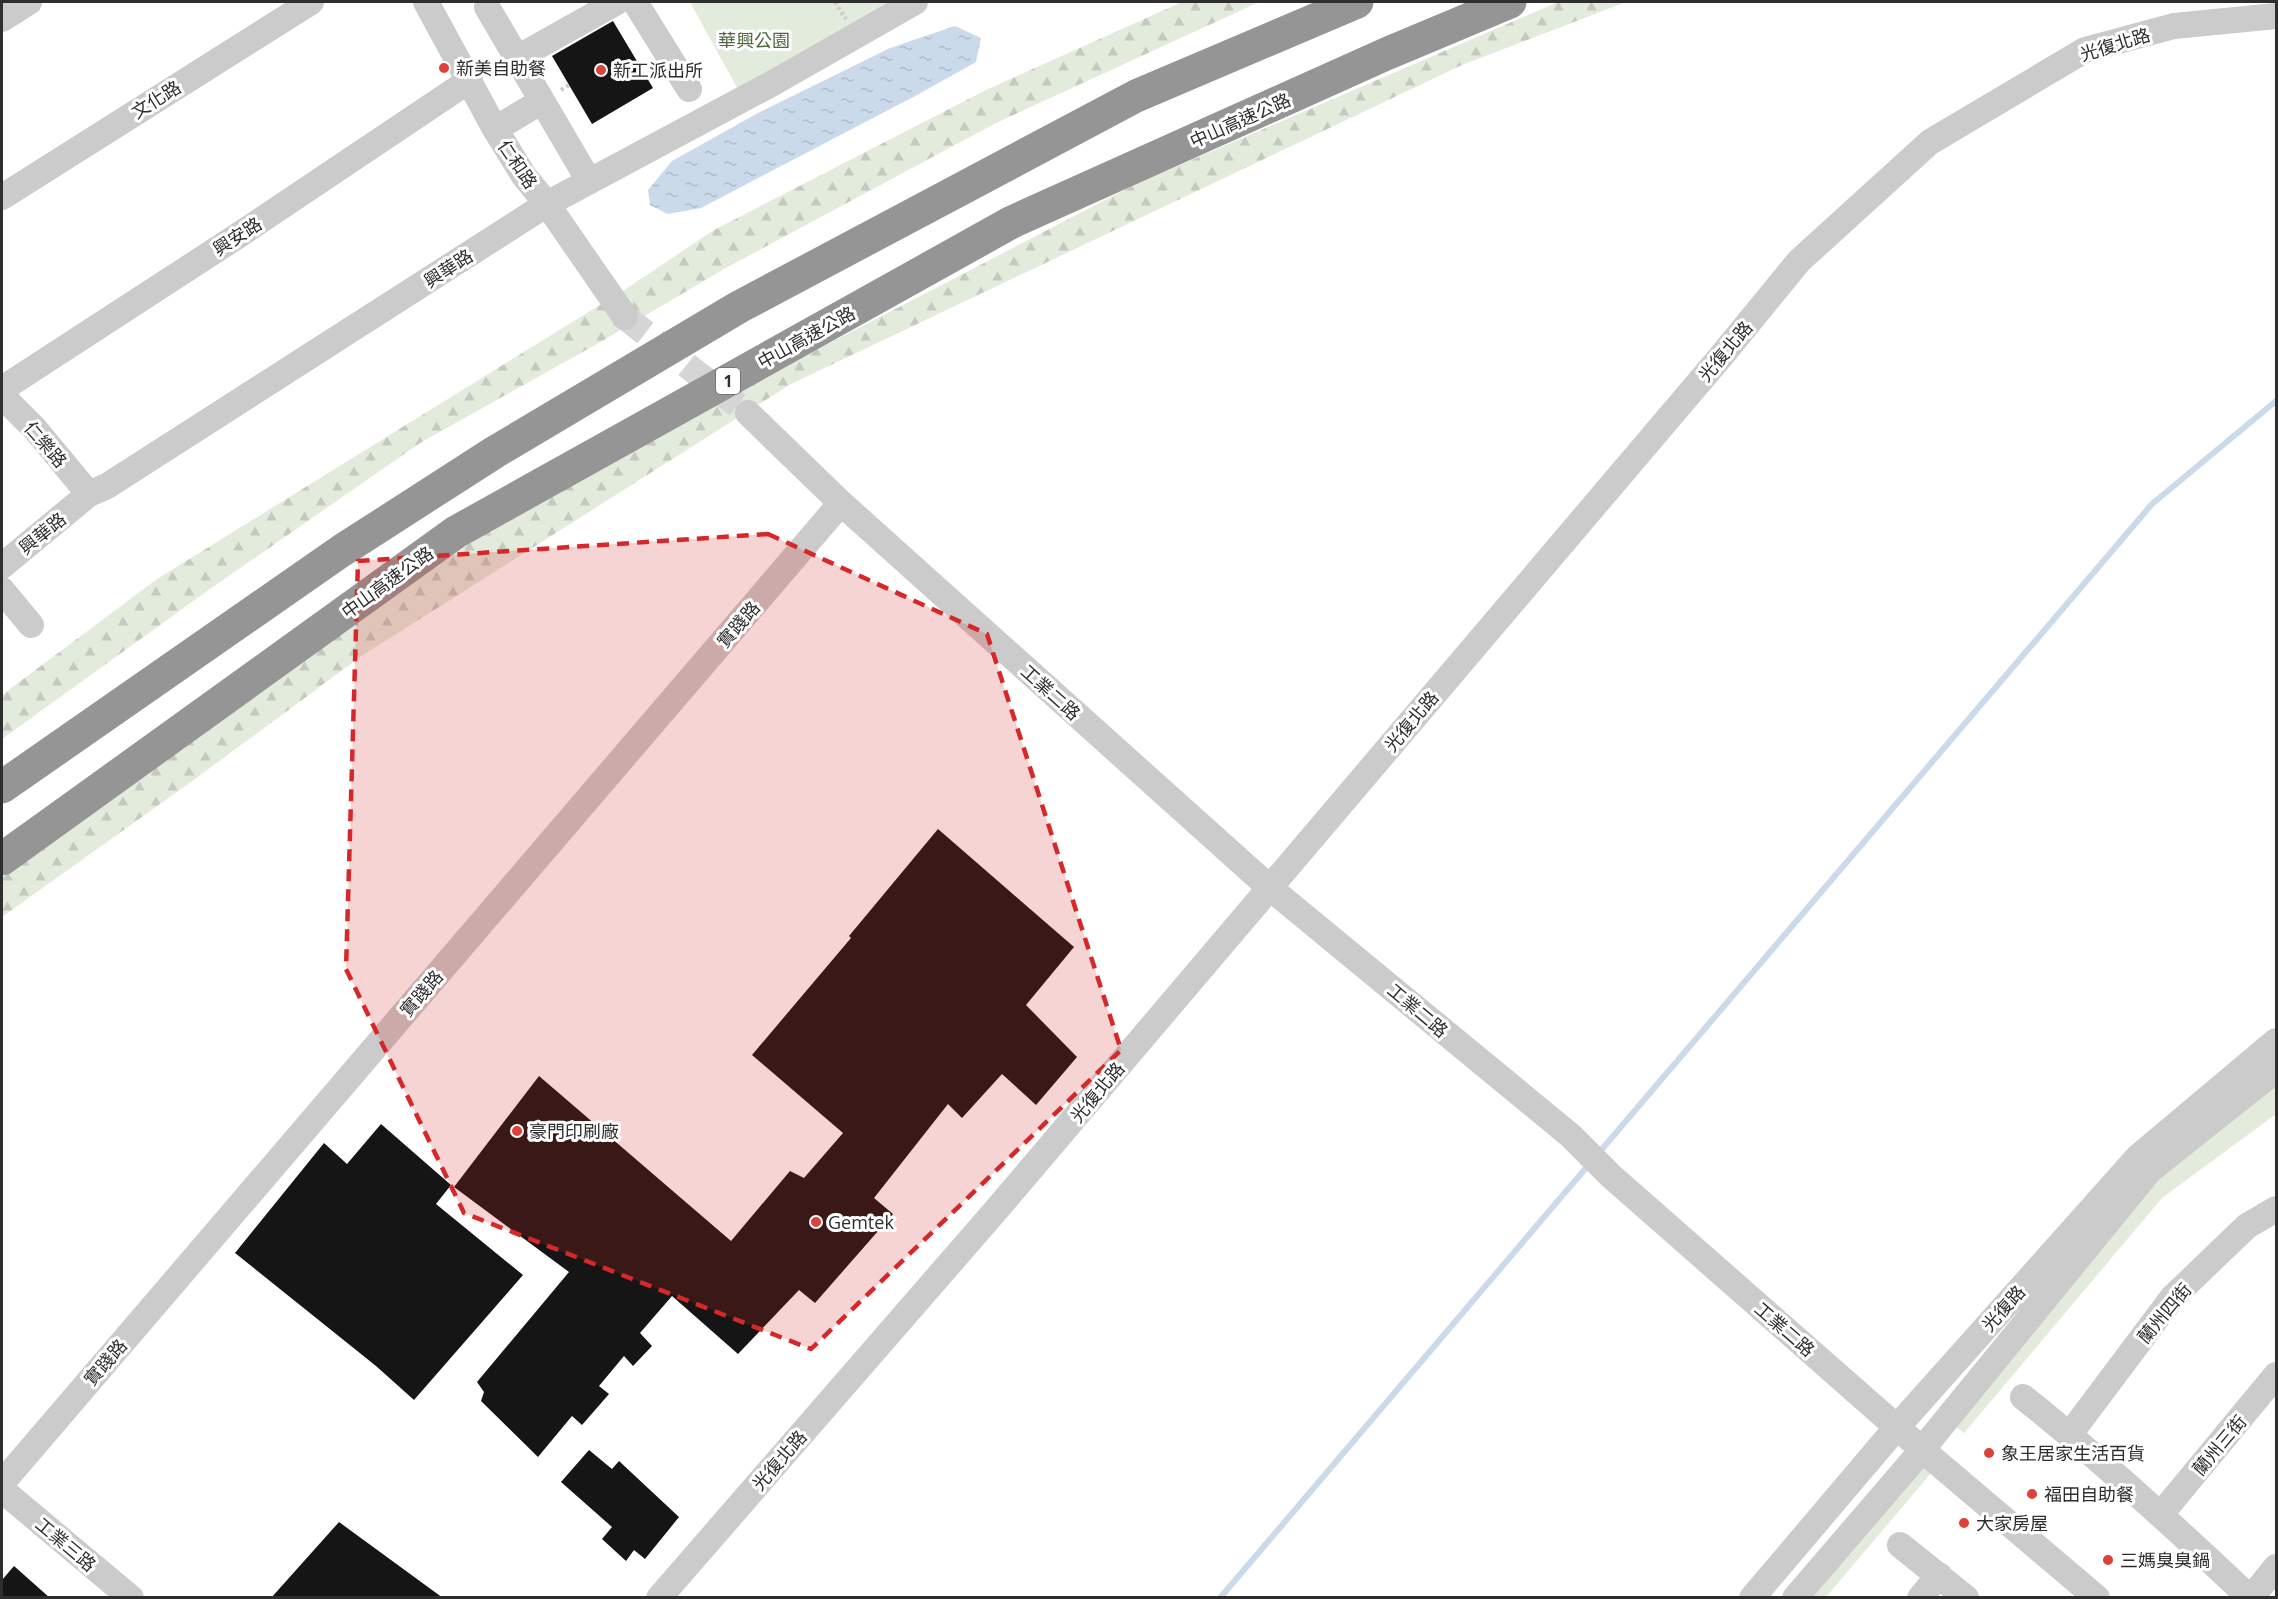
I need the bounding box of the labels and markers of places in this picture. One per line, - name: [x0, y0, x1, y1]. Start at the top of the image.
- place label: 新美自助餐: [456, 56, 546, 80]
- place label: 新工派出所: [613, 58, 703, 82]
- marker: 新美自助餐: [437, 61, 451, 75]
- marker: 新工派出所: [594, 63, 608, 77]
- place label: 豪門印刷廠: [529, 1119, 619, 1143]
- marker: 豪門印刷廠: [510, 1124, 524, 1138]
- place label: Gemtek: [828, 1210, 894, 1234]
- marker: Gemtek: [809, 1215, 823, 1229]
- place label: 象王居家生活百貨: [2001, 1441, 2145, 1465]
- marker: 象王居家生活百貨: [1982, 1446, 1996, 1460]
- place label: 福田自助餐: [2044, 1482, 2134, 1506]
- marker: 福田自助餐: [2025, 1487, 2039, 1501]
- place label: 大家房屋: [1976, 1511, 2048, 1535]
- marker: 大家房屋: [1957, 1516, 1971, 1530]
- place label: 三媽臭臭鍋: [2120, 1548, 2210, 1572]
- marker: 三媽臭臭鍋: [2101, 1553, 2115, 1567]

